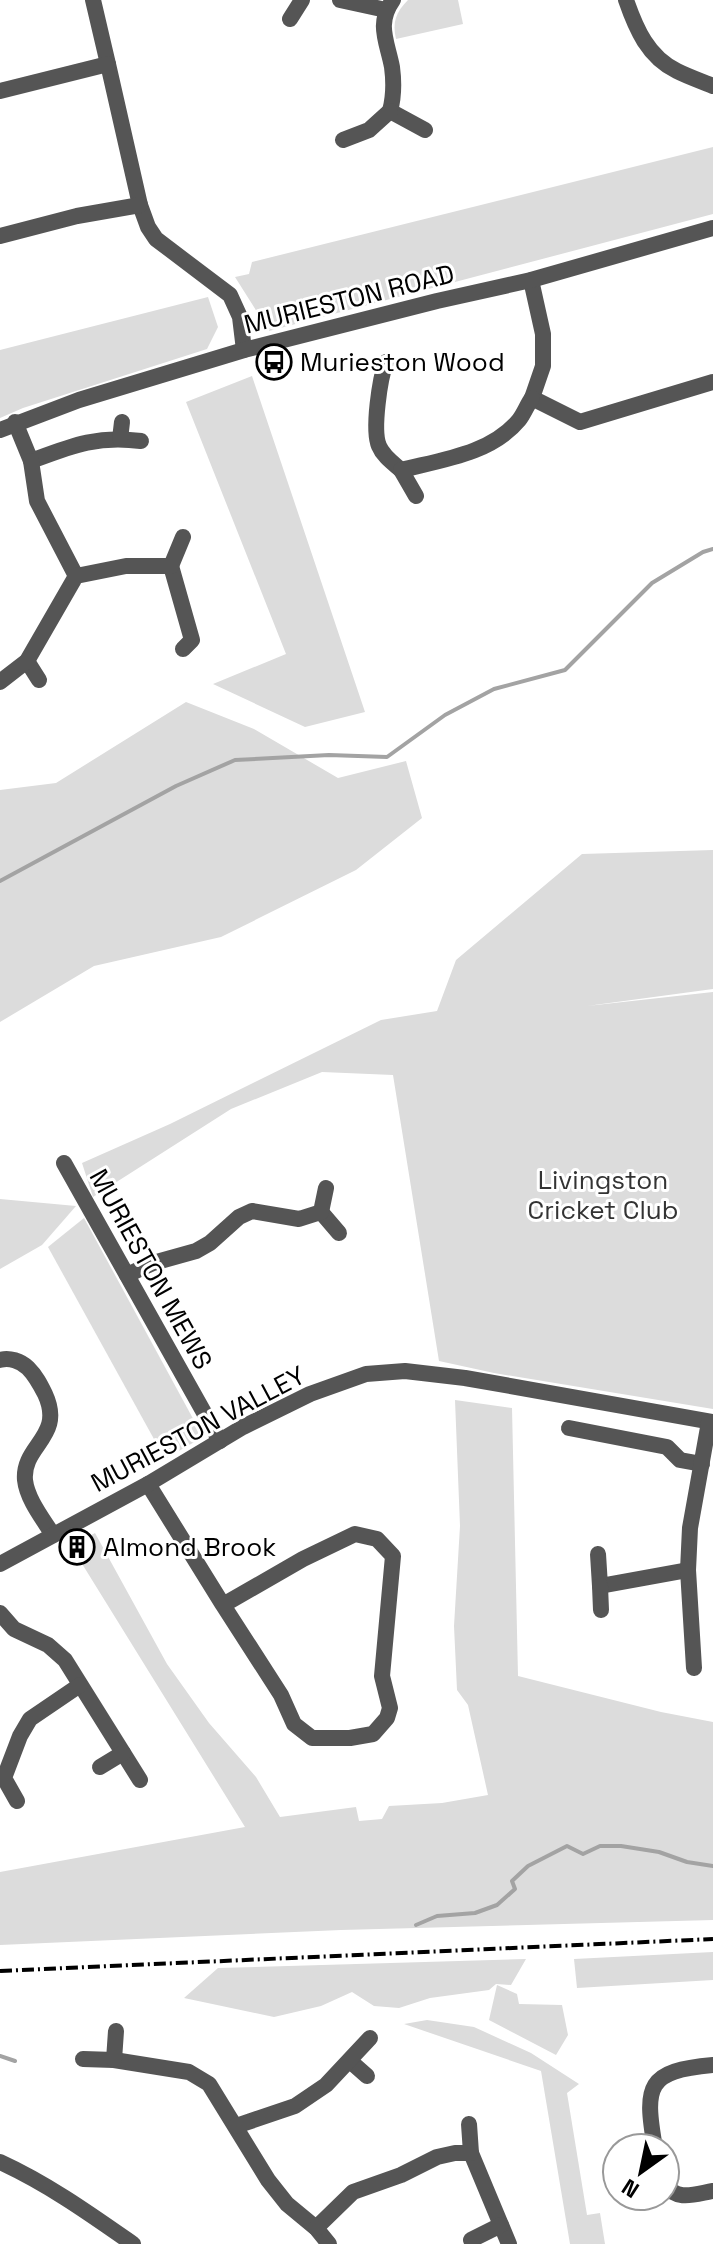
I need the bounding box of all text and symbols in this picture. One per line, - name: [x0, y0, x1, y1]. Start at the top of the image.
- street label: MURIESTON ROAD: [240, 256, 458, 342]
- bus stop icon: Murieston Wood: [255, 343, 293, 381]
- place label: Murieston Wood: [300, 345, 505, 379]
- street label: MURIESTON MEWS: [82, 1163, 220, 1375]
- park label: Livingston Cricket Club: [528, 1163, 678, 1227]
- street label: MURIESTON VALLEY: [85, 1358, 311, 1500]
- building icon: Almond Brook: [58, 1528, 96, 1566]
- place label: Almond Brook: [103, 1530, 276, 1564]
- north arrow: [601, 2132, 681, 2212]
- text: N: [616, 2173, 644, 2205]

